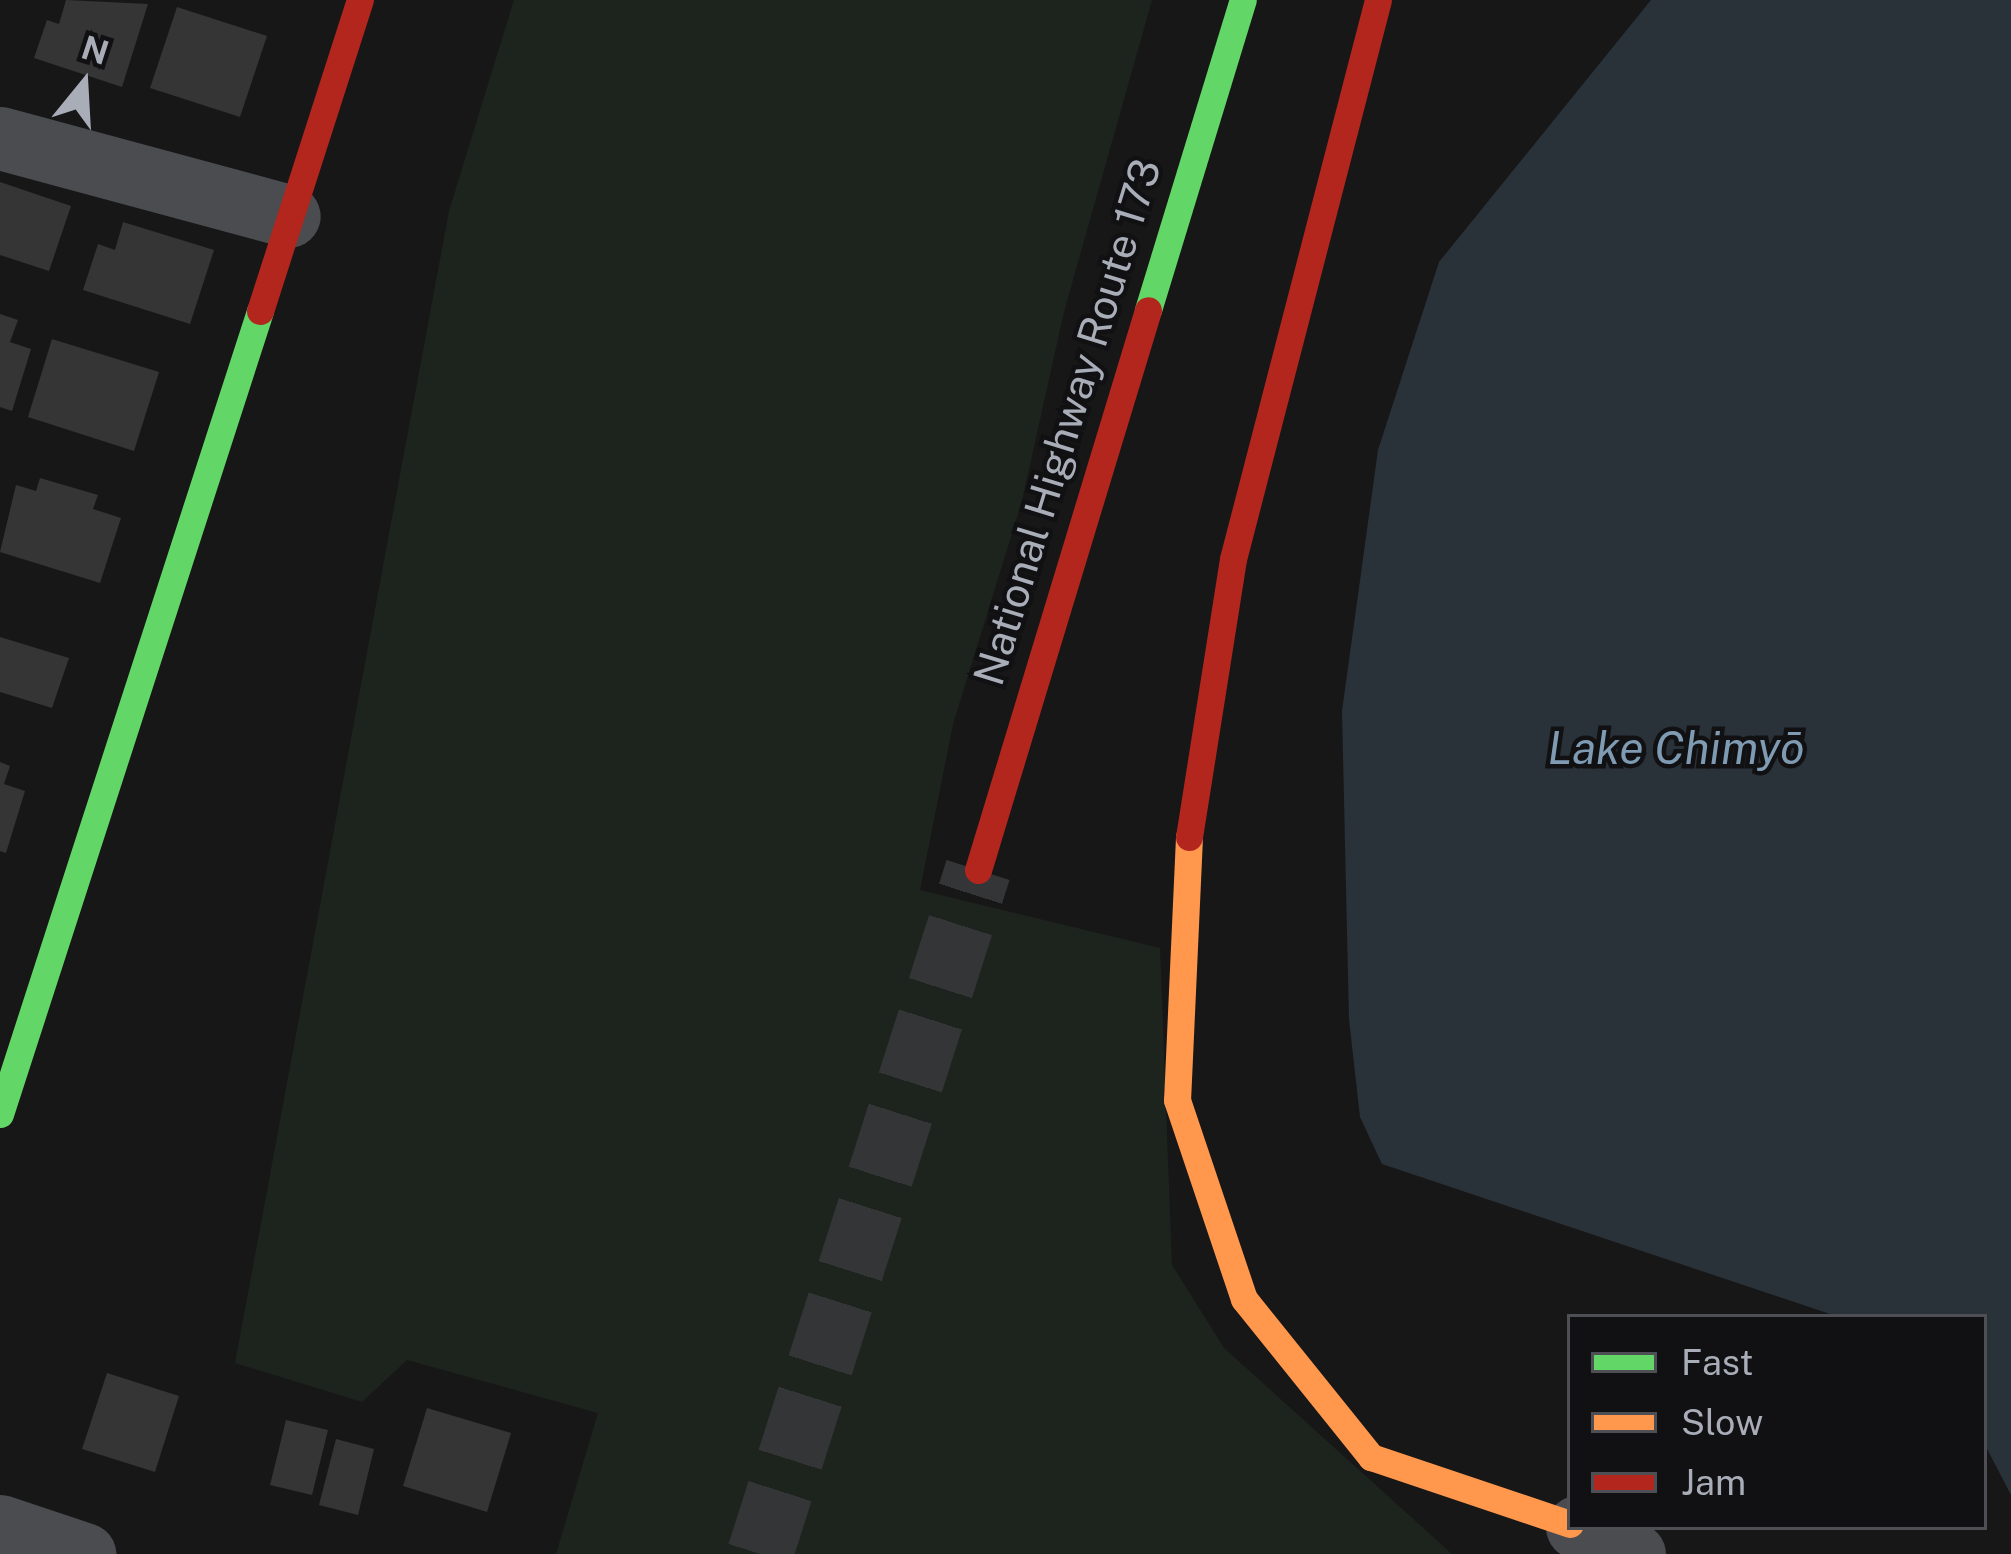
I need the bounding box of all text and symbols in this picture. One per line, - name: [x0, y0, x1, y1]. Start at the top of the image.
- north arrow: [24, 24, 144, 144]
- text: N: [77, 28, 113, 72]
- street label: National Highway Route 173: [963, 153, 1171, 691]
- water label: Lake Chimyō: [1547, 721, 1805, 775]
- legend: [1567, 1314, 1987, 1530]
- text: Fast: [1681, 1341, 1754, 1383]
- text: Slow: [1681, 1401, 1763, 1443]
- text: Jam: [1681, 1461, 1746, 1503]

